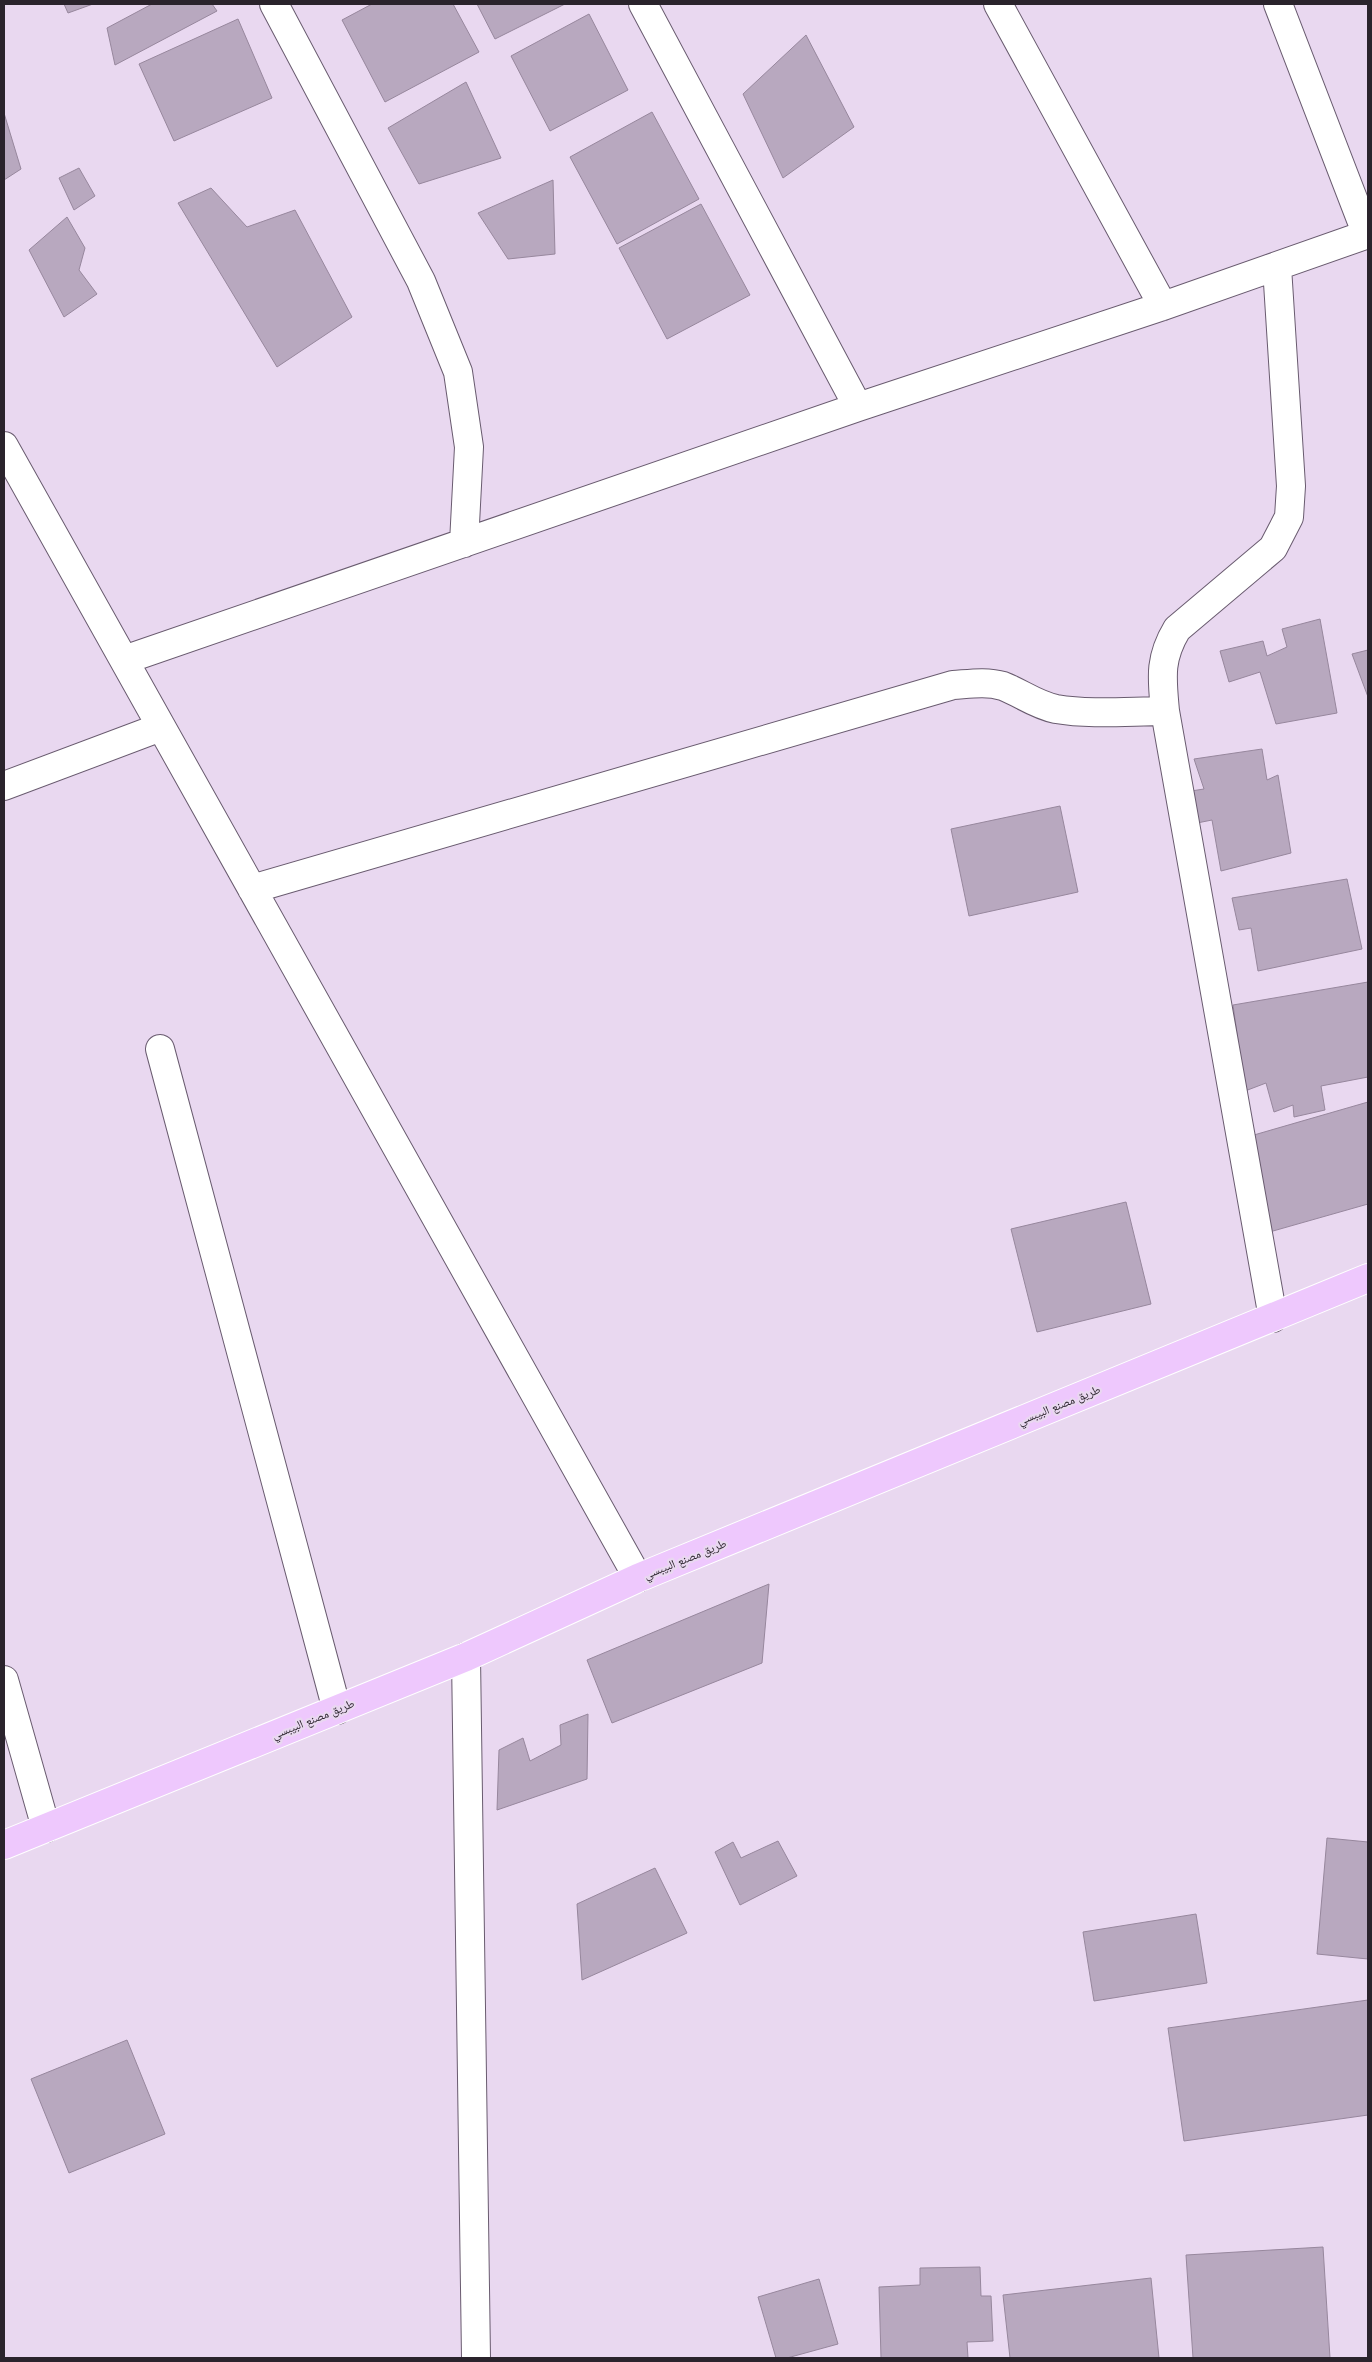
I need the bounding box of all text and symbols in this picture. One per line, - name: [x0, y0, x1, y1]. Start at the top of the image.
- street label: طريق مصنع البيبسي: [1015, 1381, 1104, 1431]
- street label: طريق مصنع البيبسي: [641, 1535, 730, 1585]
- street label: طريق مصنع البيبسي: [269, 1695, 358, 1745]

